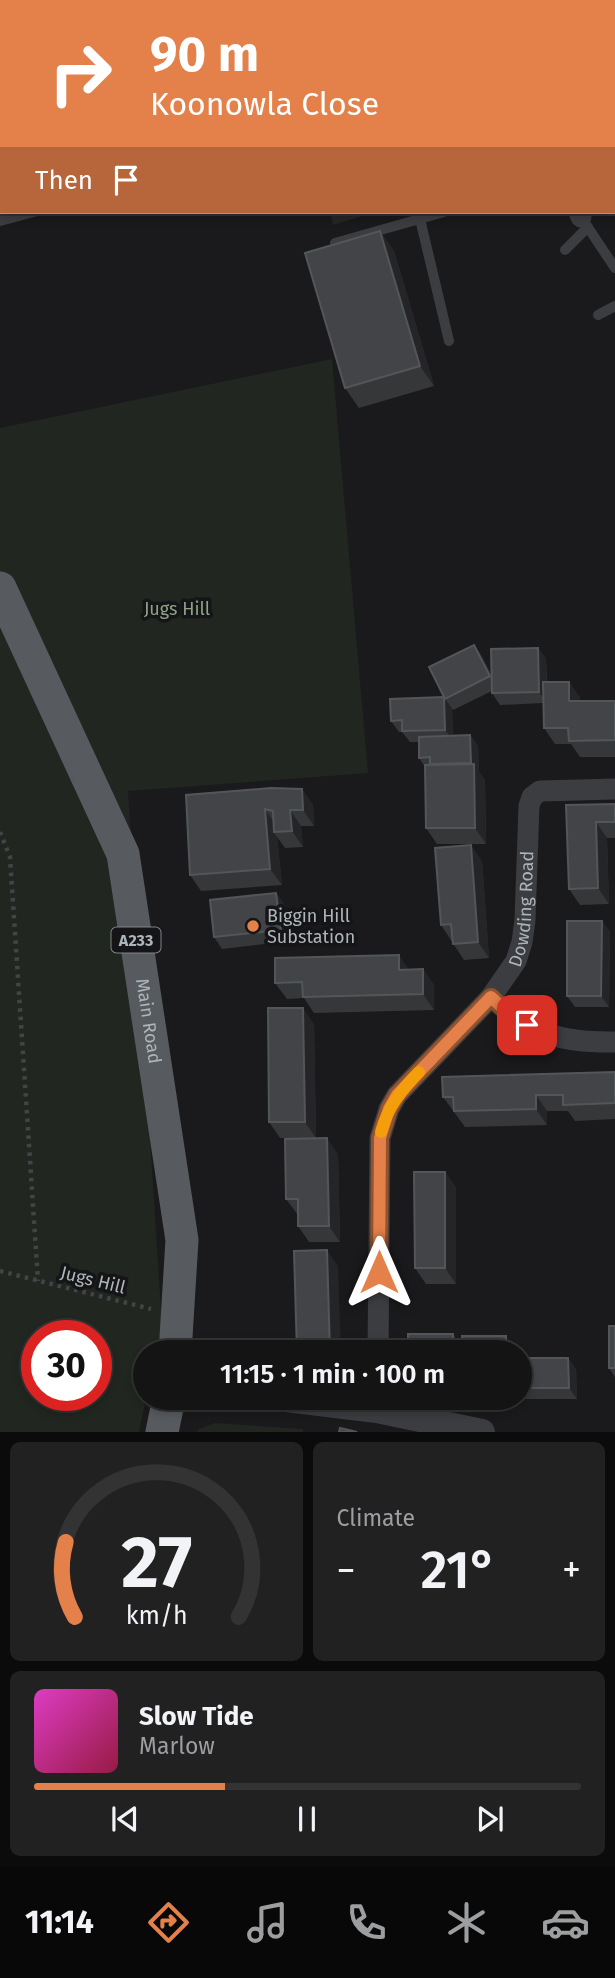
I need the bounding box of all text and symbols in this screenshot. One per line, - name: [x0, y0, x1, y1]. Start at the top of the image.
- text: 90 m: [150, 25, 259, 84]
- icon: right: [35, 28, 126, 119]
- text: Koonowla Close: [150, 85, 379, 123]
- icon: arrive: [107, 161, 145, 199]
- text: Then: [35, 165, 93, 196]
- park label: Jugs Hill: [144, 598, 210, 620]
- street label: Dowding Road: [504, 850, 538, 970]
- place label: Biggin Hill Substation: [267, 905, 355, 948]
- marker: Biggin Hill Substation: [245, 918, 261, 934]
- road number: A233: [111, 928, 160, 952]
- street label: Main Road: [131, 977, 166, 1065]
- pin: [497, 995, 557, 1055]
- icon: arrive: [508, 1006, 546, 1044]
- position arrow: [342, 1235, 416, 1309]
- street label: Jugs Hill: [58, 1261, 128, 1299]
- speed limit sign: 30: [21, 1320, 112, 1411]
- text: 11:15 · 1 min · 100 m: [220, 1359, 445, 1390]
- text: Climate: [337, 1504, 415, 1532]
- text: 27: [121, 1520, 192, 1607]
- text: 21°: [421, 1539, 497, 1602]
- text: −: [337, 1547, 356, 1593]
- text: +: [562, 1547, 581, 1593]
- text: km/h: [125, 1601, 187, 1631]
- text: Slow Tide: [139, 1701, 254, 1732]
- text: Marlow: [139, 1732, 215, 1760]
- icon: previous: [106, 1800, 144, 1838]
- icon: pause: [288, 1800, 326, 1838]
- icon: next: [471, 1800, 509, 1838]
- icon: directions: [144, 1898, 193, 1947]
- icon: music: [243, 1898, 292, 1947]
- icon: phone: [342, 1898, 391, 1947]
- icon: climate: [442, 1898, 491, 1947]
- icon: car: [541, 1898, 590, 1947]
- text: 11:14: [25, 1903, 94, 1941]

